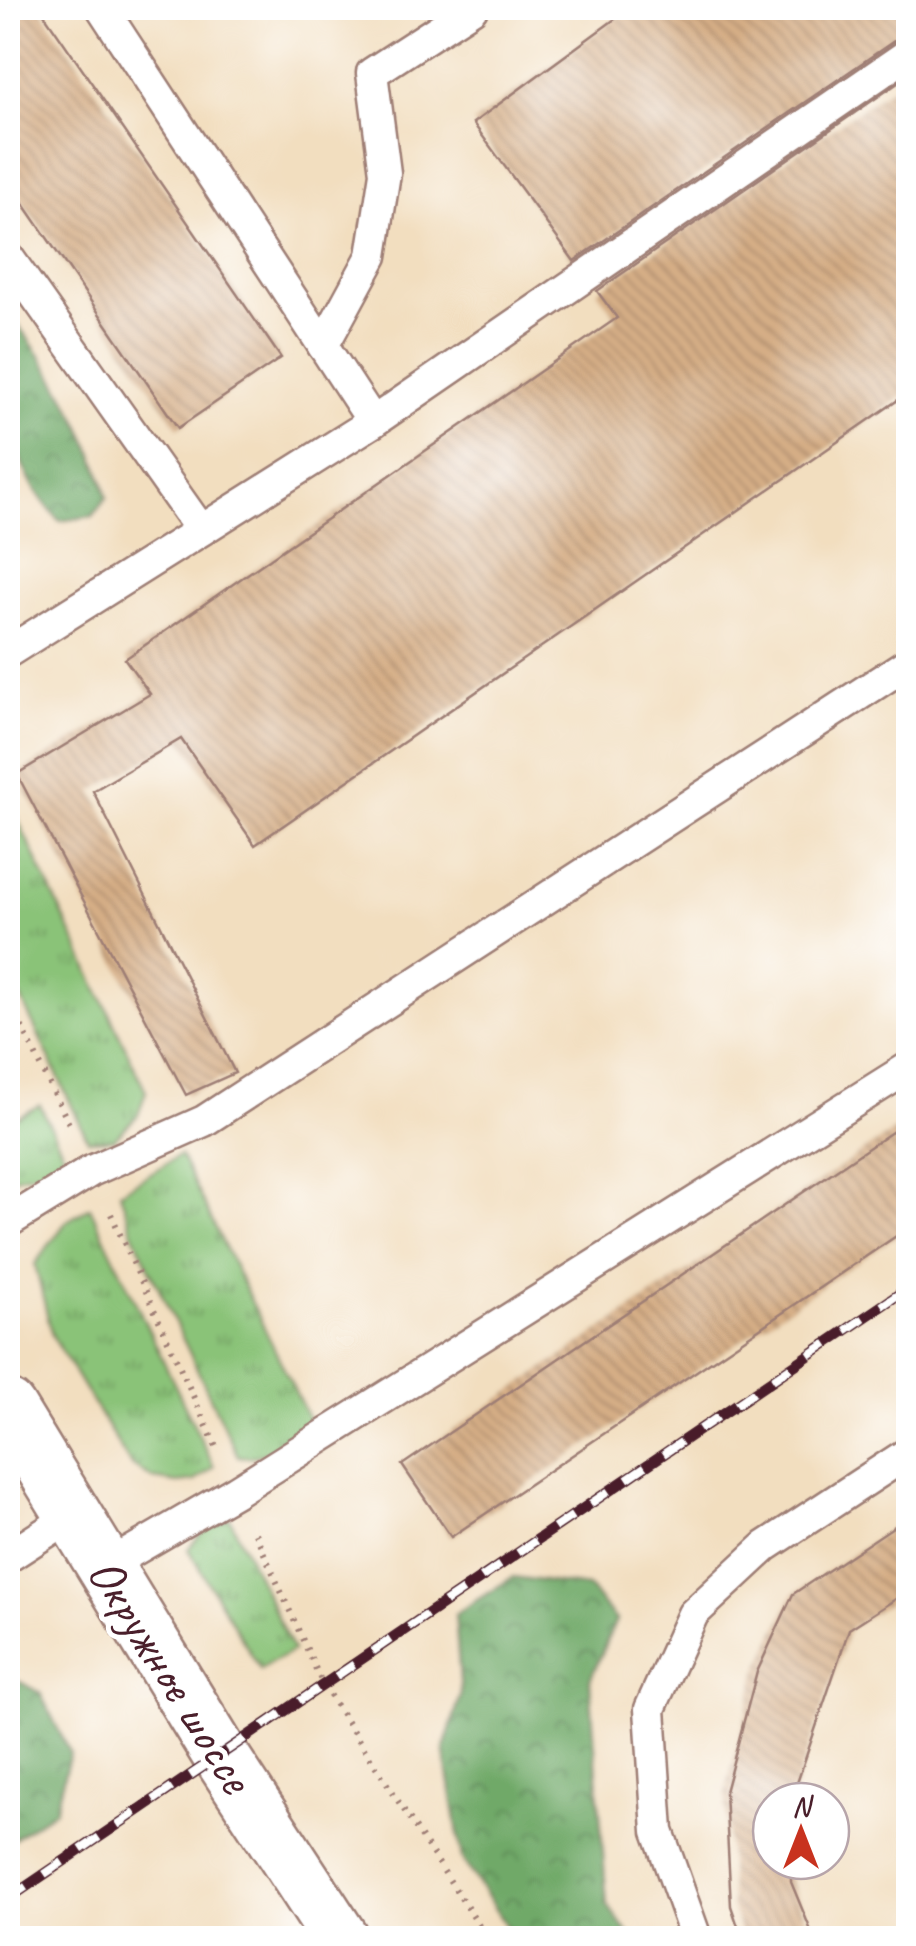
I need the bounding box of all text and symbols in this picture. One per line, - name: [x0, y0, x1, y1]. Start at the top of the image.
- street label: Окружное шоссе: [74, 1546, 269, 1806]
- north arrow: [751, 1781, 851, 1881]
- text: N: [792, 1789, 814, 1824]

